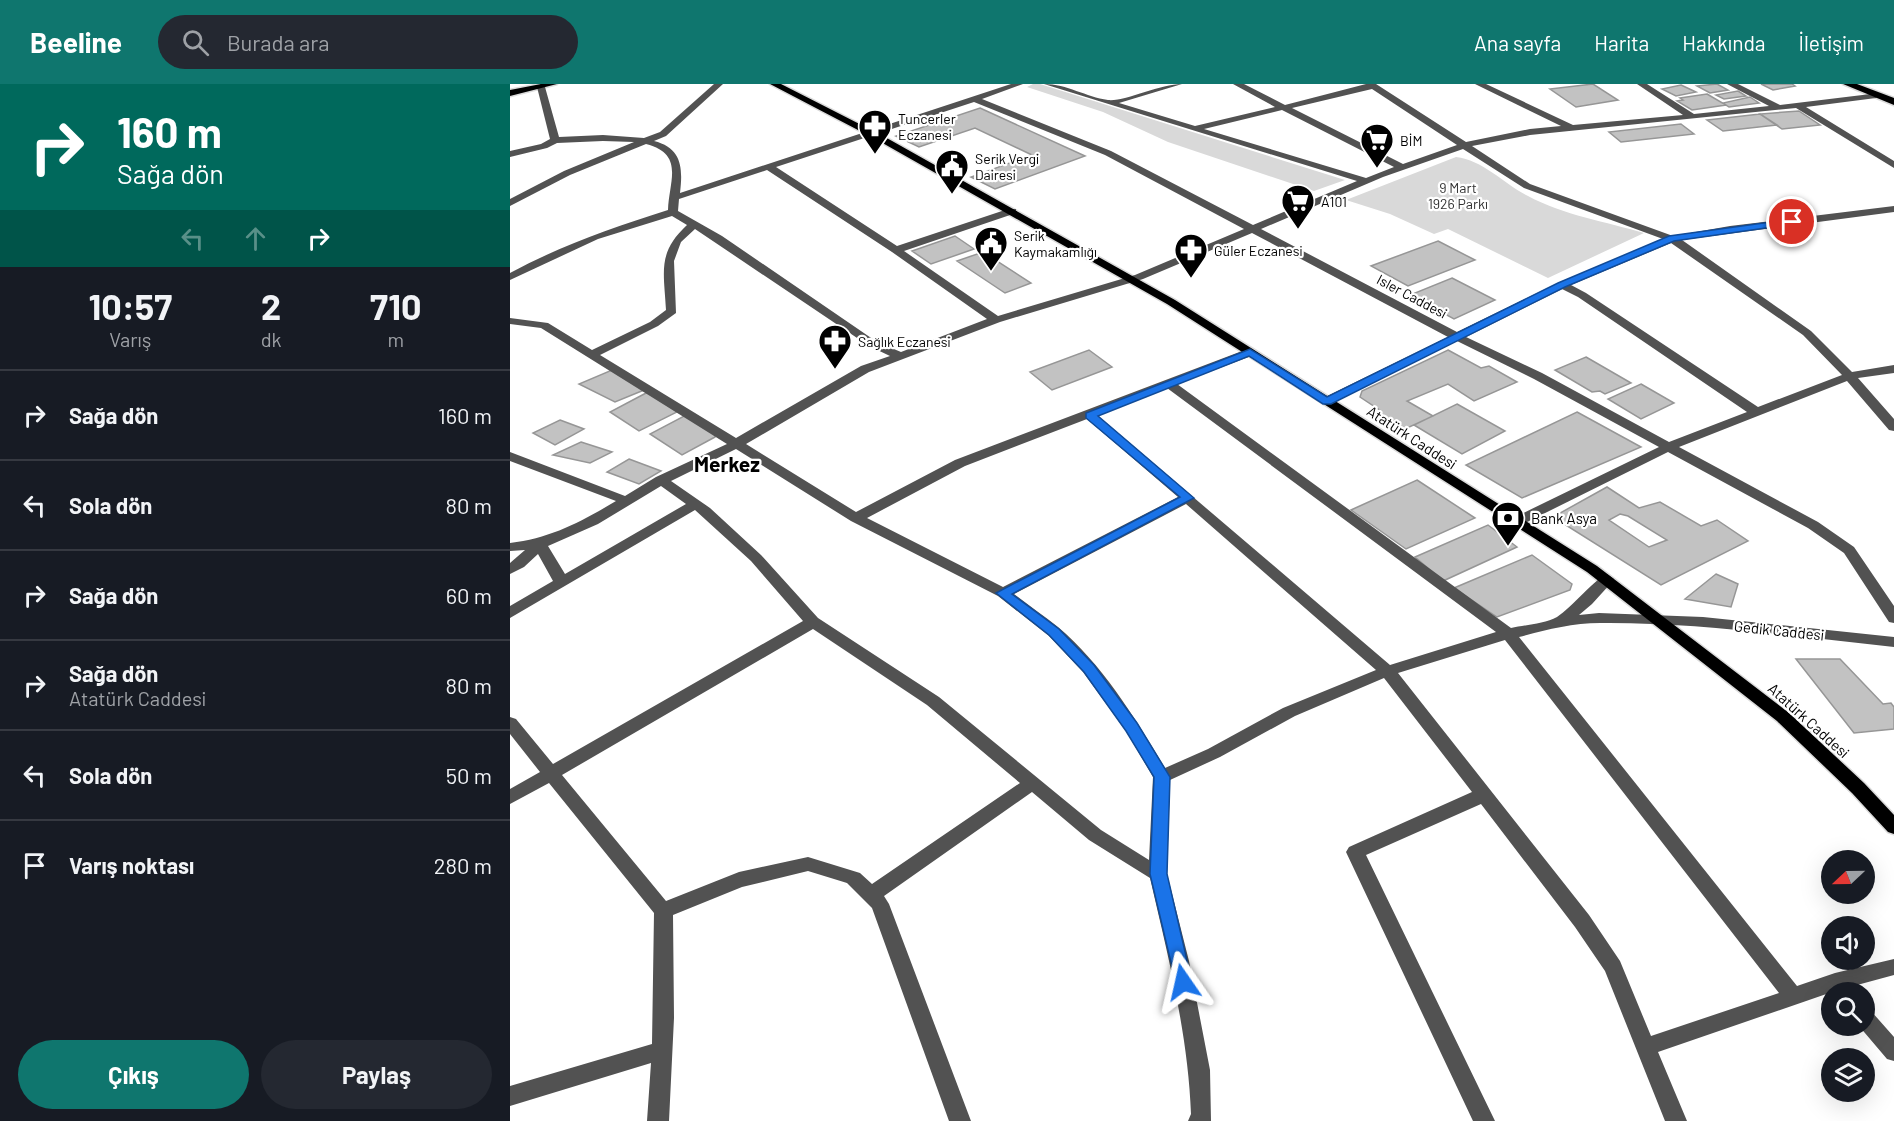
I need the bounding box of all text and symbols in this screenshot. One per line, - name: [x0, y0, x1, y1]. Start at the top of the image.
- search box: [158, 15, 578, 69]
- text: Beeline: [30, 25, 122, 59]
- icon: search: [179, 26, 212, 59]
- text: Burada ara: [227, 29, 330, 55]
- text: Ana sayfa: [1474, 30, 1561, 55]
- text: Harita: [1594, 30, 1649, 55]
- text: Hakkında: [1682, 30, 1766, 55]
- text: İletişim: [1799, 30, 1864, 55]
- text: 160 m: [117, 106, 222, 156]
- icon: right: [18, 108, 96, 186]
- pharmacy icon: Tuncerler Eczanesi: [857, 108, 893, 155]
- place label: Tuncerler Eczanesi: [898, 110, 956, 143]
- supermarket icon: BİM: [1359, 122, 1395, 169]
- place label: BİM: [1400, 132, 1422, 149]
- public building icon: Serik Vergi Dairesi: [934, 148, 970, 195]
- place label: Serik Vergi Dairesi: [975, 150, 1039, 183]
- text: Sağa dön: [117, 157, 224, 189]
- park label: 9 Mart 1926 Parkı: [1428, 179, 1488, 212]
- supermarket icon: A101: [1280, 183, 1316, 230]
- place label: A101: [1321, 193, 1347, 210]
- pin: [1766, 196, 1817, 247]
- icon: arrive: [1775, 205, 1808, 238]
- icon: left: [176, 222, 209, 255]
- icon: ahead: [239, 222, 272, 255]
- icon: right: [302, 222, 335, 255]
- public building icon: Serik Kaymakamlığı: [973, 225, 1009, 272]
- place label: Serik Kaymakamlığı: [1014, 227, 1097, 260]
- pharmacy icon: Güler Eczanesi: [1173, 232, 1209, 279]
- place label: Güler Eczanesi: [1214, 242, 1302, 259]
- street label: Isler Caddesi: [1374, 270, 1450, 322]
- text: 10:57: [89, 284, 172, 327]
- text: 2: [261, 284, 281, 327]
- text: 710: [370, 284, 421, 327]
- pharmacy icon: Sağlık Eczanesi: [817, 323, 853, 370]
- text: Varış: [109, 327, 151, 351]
- text: dk: [261, 327, 282, 351]
- text: m: [388, 327, 404, 351]
- place label: Sağlık Eczanesi: [858, 333, 950, 350]
- icon: right: [18, 399, 51, 432]
- street label: Atatürk Caddesi: [1364, 401, 1460, 473]
- text: Sağa dön: [69, 402, 158, 428]
- text: 160 m: [438, 402, 492, 428]
- district label: Merkez: [694, 451, 760, 476]
- icon: left: [18, 489, 51, 522]
- text: Sola dön: [69, 492, 152, 518]
- text: 80 m: [446, 492, 492, 518]
- bank icon: Bank Asya: [1490, 500, 1526, 547]
- place label: Bank Asya: [1531, 509, 1597, 527]
- icon: right: [18, 579, 51, 612]
- text: Sağa dön: [69, 582, 158, 608]
- text: 60 m: [446, 582, 492, 608]
- street label: Gedik Caddesi: [1733, 616, 1825, 644]
- text: Sağa dön: [69, 660, 158, 686]
- icon: right: [18, 669, 51, 702]
- text: 80 m: [446, 672, 492, 698]
- street label: Atatürk Caddesi: [1765, 679, 1853, 761]
- text: Atatürk Caddesi: [69, 686, 206, 710]
- icon: left: [18, 759, 51, 792]
- text: Sola dön: [69, 762, 152, 788]
- text: 50 m: [446, 762, 492, 788]
- icon: arrive: [18, 849, 51, 882]
- north arrow: [1821, 850, 1875, 904]
- map controls: [1821, 850, 1875, 1102]
- text: Varış noktası: [69, 852, 194, 878]
- text: 280 m: [434, 852, 492, 878]
- button: sound: [1821, 916, 1875, 970]
- position arrow: [1151, 950, 1215, 1014]
- button: search: [1821, 982, 1875, 1036]
- button: Çıkış: [18, 1040, 249, 1109]
- button: Paylaş: [261, 1040, 492, 1109]
- button: layers: [1821, 1048, 1875, 1102]

